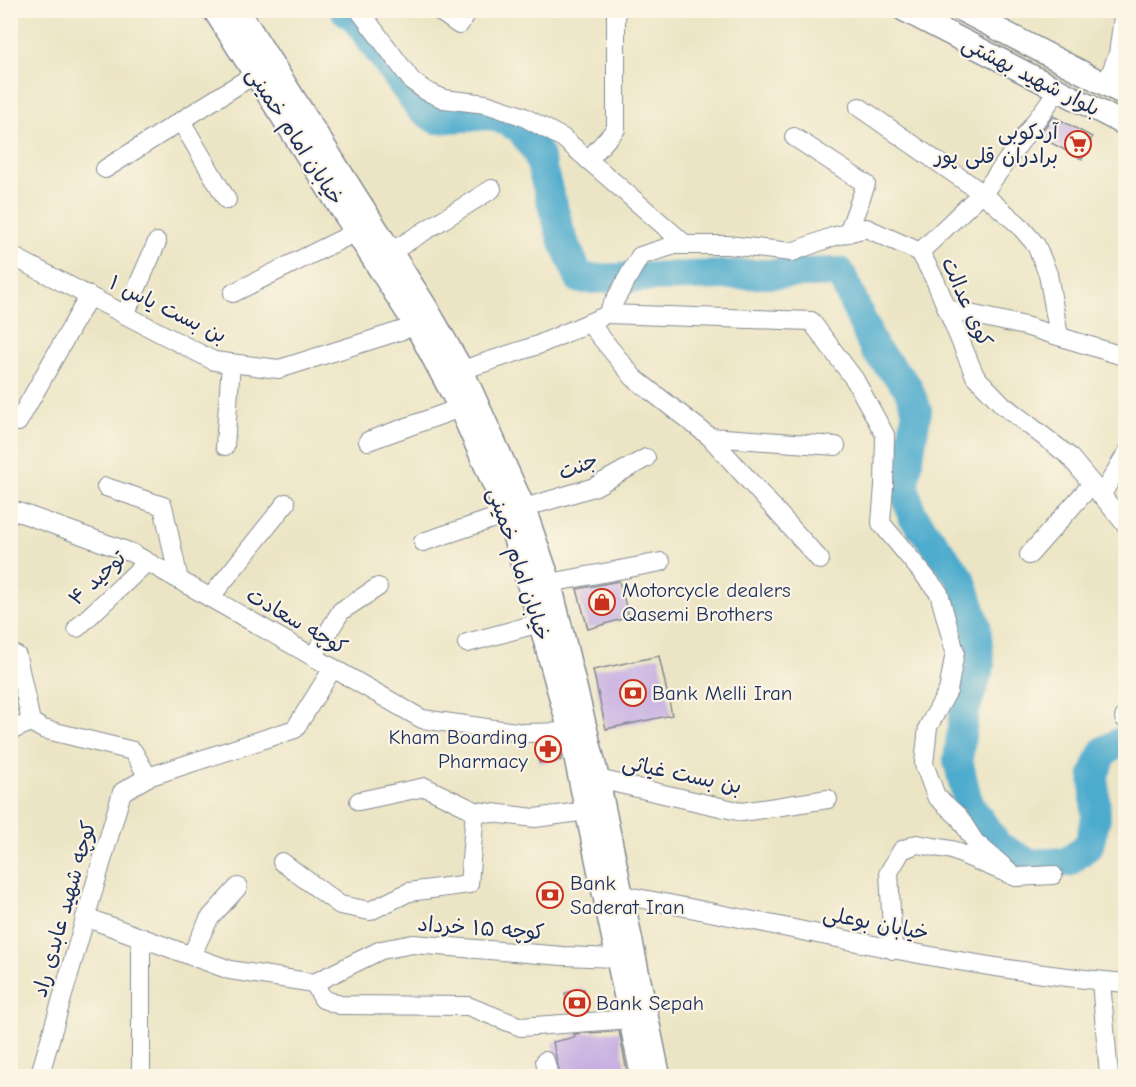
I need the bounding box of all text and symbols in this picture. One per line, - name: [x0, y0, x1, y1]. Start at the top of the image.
- street label: بلوار شهید بهشتی: [957, 31, 1104, 123]
- street label: خیابان امام خمینی: [238, 63, 348, 211]
- place label: آردکوبی برادران قلی پور: [932, 120, 1059, 170]
- supermarket icon: آردکوبی برادران قلی پور: [1063, 129, 1093, 159]
- street label: کوی عدالت: [936, 253, 997, 351]
- street label: بن بست یاس ۱: [105, 270, 231, 349]
- street label: جنت: [555, 447, 601, 485]
- street label: خیابان امام خمینی: [479, 485, 555, 645]
- street label: توحید ۴: [63, 545, 132, 611]
- place label: Motorcycle dealers Qasemi Brothers: [622, 578, 791, 626]
- street label: کوچه سعادت: [242, 583, 352, 660]
- shop icon: Motorcycle dealers Qasemi Brothers: [587, 587, 617, 617]
- bank icon: Bank Melli Iran: [618, 678, 648, 708]
- place label: Bank Melli Iran: [652, 681, 792, 705]
- place label: Kham Boarding Pharmacy: [388, 725, 529, 773]
- pharmacy icon: Kham Boarding Pharmacy: [533, 734, 563, 764]
- street label: بن بست غیاثی: [620, 750, 744, 800]
- street label: کوچه شهید عابدی راد: [27, 818, 102, 1000]
- place label: Bank Saderat Iran: [570, 871, 685, 919]
- bank icon: Bank Saderat Iran: [535, 880, 565, 910]
- street label: خیابان بوعلی: [821, 901, 931, 947]
- street label: کوچه ۱۵ خرداد: [417, 912, 545, 945]
- bank icon: Bank Sepah: [562, 988, 592, 1018]
- place label: Bank Sepah: [596, 991, 704, 1015]

